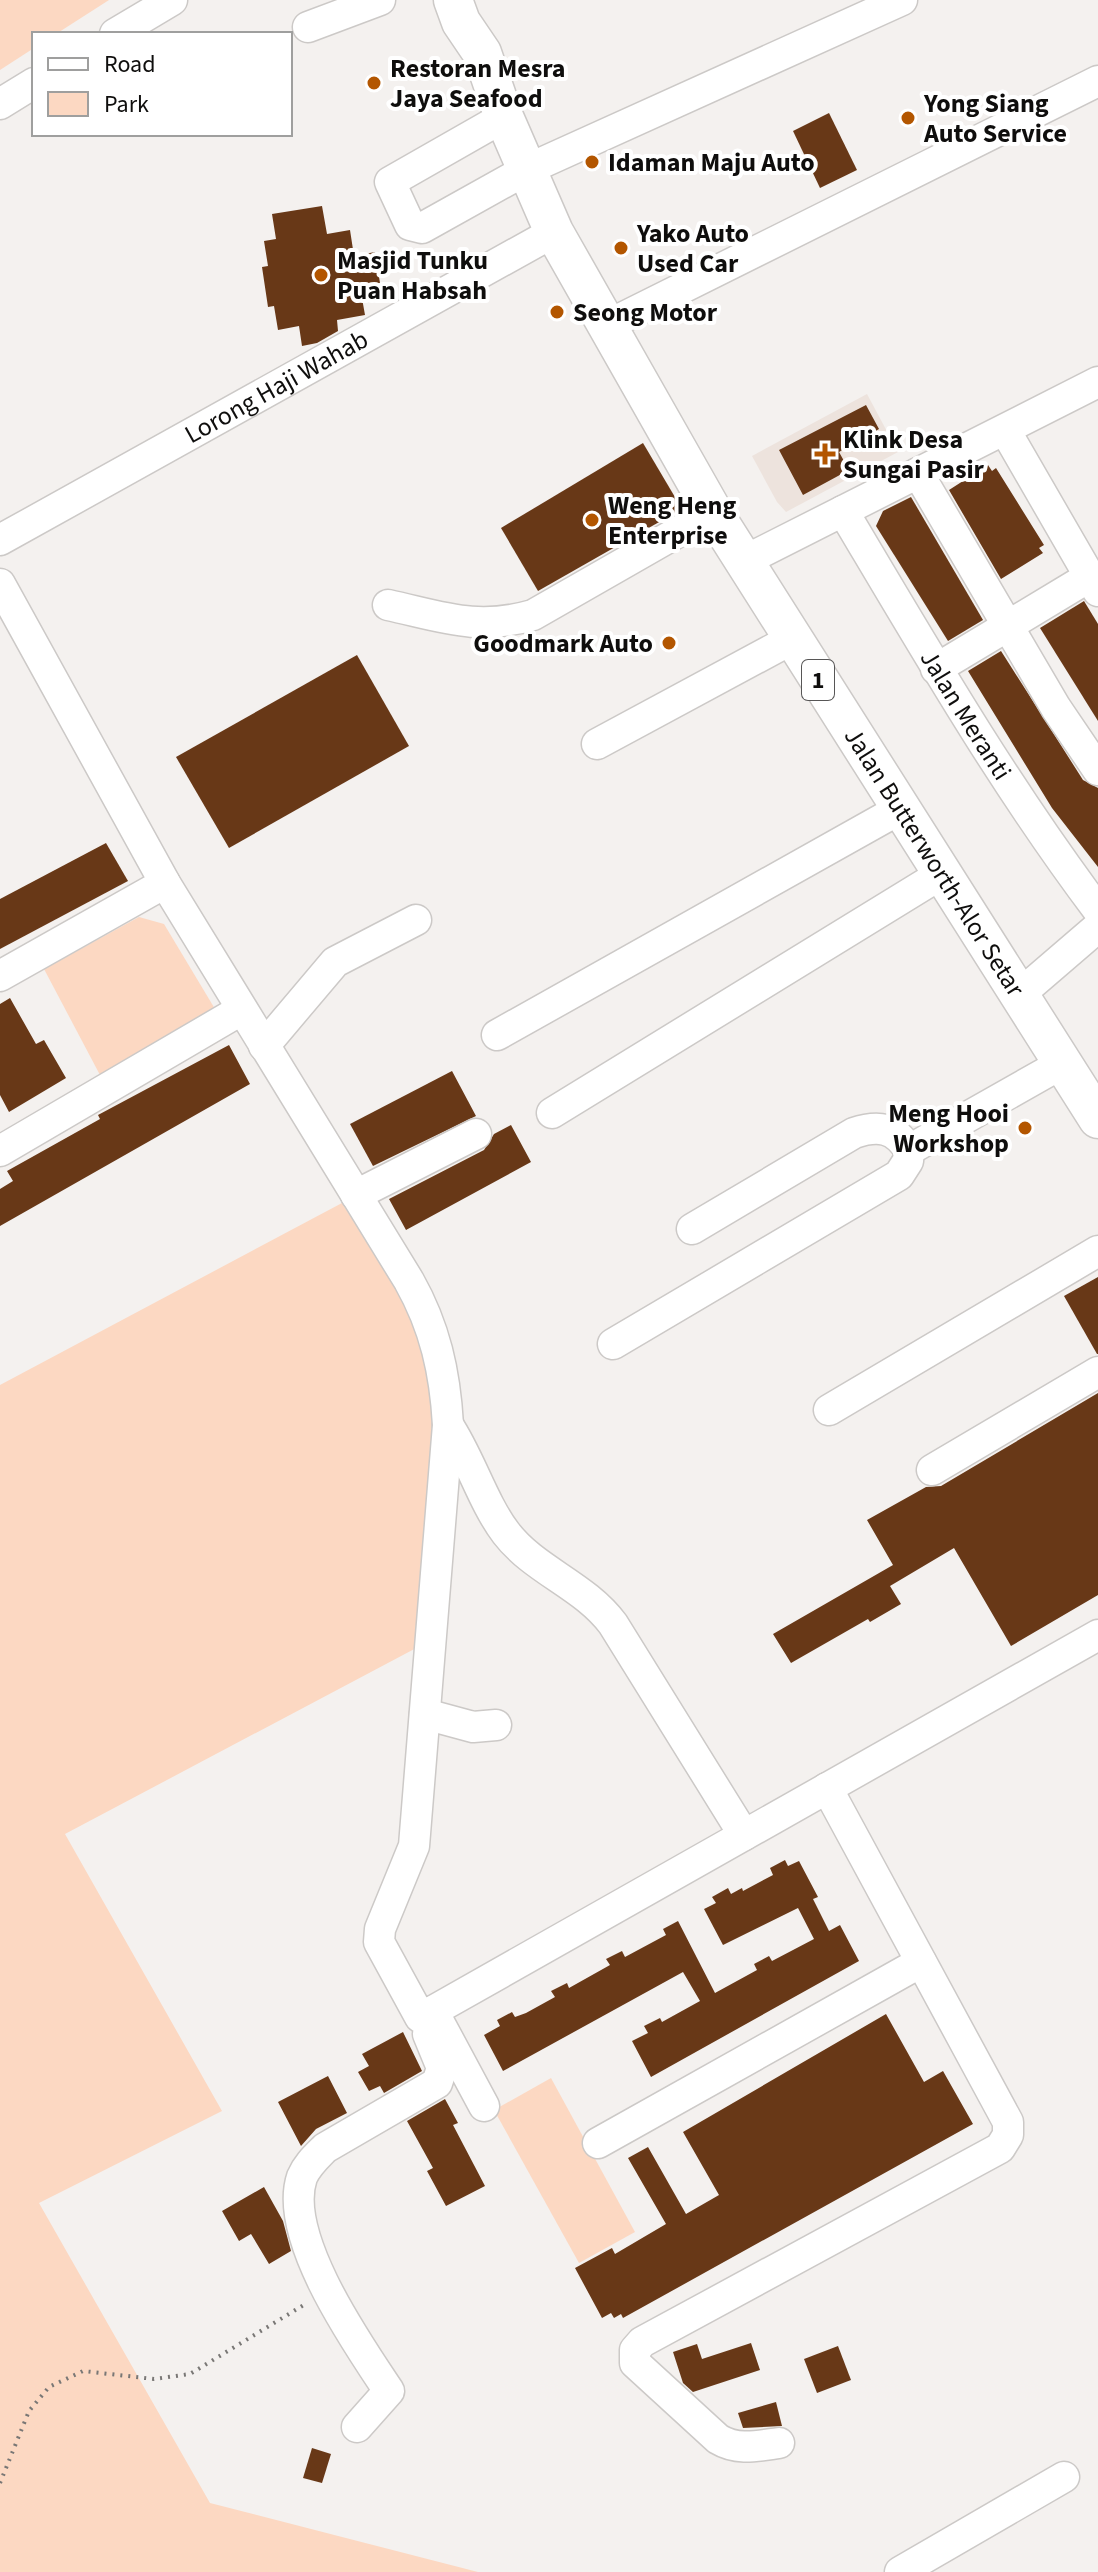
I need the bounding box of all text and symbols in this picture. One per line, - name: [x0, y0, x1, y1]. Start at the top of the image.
- legend: [32, 32, 292, 136]
- text: Road: [104, 47, 156, 82]
- place label: Restoran Mesra Jaya Seafood: [390, 50, 566, 117]
- marker: Restoran Mesra Jaya Seafood: [365, 74, 383, 92]
- place label: Yong Siang Auto Service: [923, 85, 1067, 152]
- text: Park: [104, 87, 149, 122]
- marker: Yong Siang Auto Service: [899, 109, 917, 127]
- place label: Idaman Maju Auto: [608, 144, 815, 181]
- marker: Idaman Maju Auto: [583, 153, 601, 171]
- place label: Yako Auto Used Car: [636, 215, 749, 282]
- marker: Yako Auto Used Car: [612, 239, 630, 257]
- place label: Masjid Tunku Puan Habsah: [337, 242, 488, 309]
- marker: Masjid Tunku Puan Habsah: [312, 266, 330, 284]
- place label: Seong Motor: [573, 294, 718, 331]
- marker: Seong Motor: [548, 303, 566, 321]
- street label: Lorong Haji Wahab: [178, 321, 375, 452]
- place label: Klink Desa Sungai Pasir: [843, 421, 985, 488]
- marker: Klink Desa Sungai Pasir: [814, 443, 836, 465]
- place label: Weng Heng Enterprise: [608, 487, 736, 554]
- marker: Weng Heng Enterprise: [583, 511, 601, 529]
- place label: Goodmark Auto: [473, 625, 653, 662]
- marker: Goodmark Auto: [660, 634, 678, 652]
- street label: Jalan Meranti: [911, 642, 1021, 787]
- road number: 1: [802, 660, 834, 700]
- street label: Jalan Butterworth-Alor Setar: [836, 720, 1035, 1004]
- place label: Meng Hooi Workshop: [888, 1095, 1009, 1162]
- marker: Meng Hooi Workshop: [1016, 1119, 1034, 1137]

